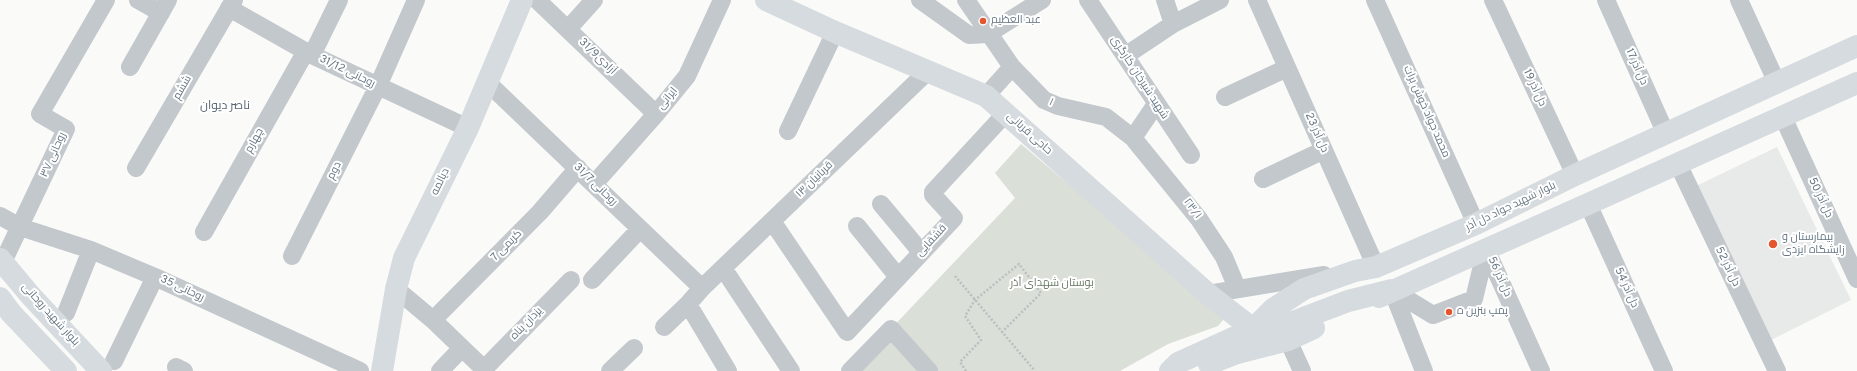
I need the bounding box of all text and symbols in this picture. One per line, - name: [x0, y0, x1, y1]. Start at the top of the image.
- place label: عبد العظيم: [991, 14, 1041, 28]
- marker: عبد العظيم: [978, 16, 988, 26]
- street label: شهید شیرخان کارگری: [1107, 34, 1171, 122]
- street label: آزادی31/9: [576, 36, 618, 78]
- street label: دل آذر 17: [1622, 47, 1650, 87]
- street label: روحانی 31/12: [317, 53, 377, 91]
- street label: محمد جواد خوش برات: [1400, 64, 1452, 160]
- street label: دل آذر 19: [1520, 67, 1548, 109]
- street label: ششم: [171, 74, 195, 102]
- street label: ایرانی: [655, 85, 681, 113]
- street label: ۱: [1047, 96, 1055, 110]
- district label: ناصر دیوان: [200, 100, 250, 114]
- street label: حاجی قربانی: [1004, 110, 1054, 158]
- street label: دل آذر 23: [1301, 111, 1331, 155]
- street label: چهارم: [243, 126, 267, 156]
- street label: روحانی ۳۷: [38, 130, 70, 180]
- street label: ۱۳ قربانیان: [794, 159, 836, 201]
- street label: دوم: [325, 160, 345, 182]
- street label: روحانی 31/7: [570, 161, 620, 209]
- street label: دیالمه: [429, 166, 453, 198]
- street label: دل آذر 50: [1805, 176, 1835, 220]
- street label: بلوار شهید جواد دل آذر: [1464, 179, 1558, 235]
- street label: ۲۳/۱: [1180, 196, 1204, 222]
- street label: قشقایی: [914, 222, 950, 260]
- street label: کریمی 7: [489, 228, 525, 264]
- place label: بیمارستان و زایشگاه ایزدی: [1782, 231, 1845, 257]
- marker: بیمارستان و زایشگاه ایزدی: [1767, 238, 1779, 250]
- street label: دل آذر 52: [1712, 245, 1742, 289]
- street label: دل آذر 56: [1484, 255, 1514, 299]
- street label: دل آذر 54: [1611, 266, 1641, 310]
- street label: روحانی 35: [158, 273, 206, 305]
- park label: بوستان شهدای آذر: [1010, 277, 1094, 291]
- street label: بلوار شهید روحانی: [18, 281, 82, 349]
- street label: یزدان پناه: [508, 305, 546, 343]
- place label: پمپ بنزین ه: [1457, 305, 1508, 319]
- marker: پمپ بنزین ه: [1444, 307, 1454, 317]

